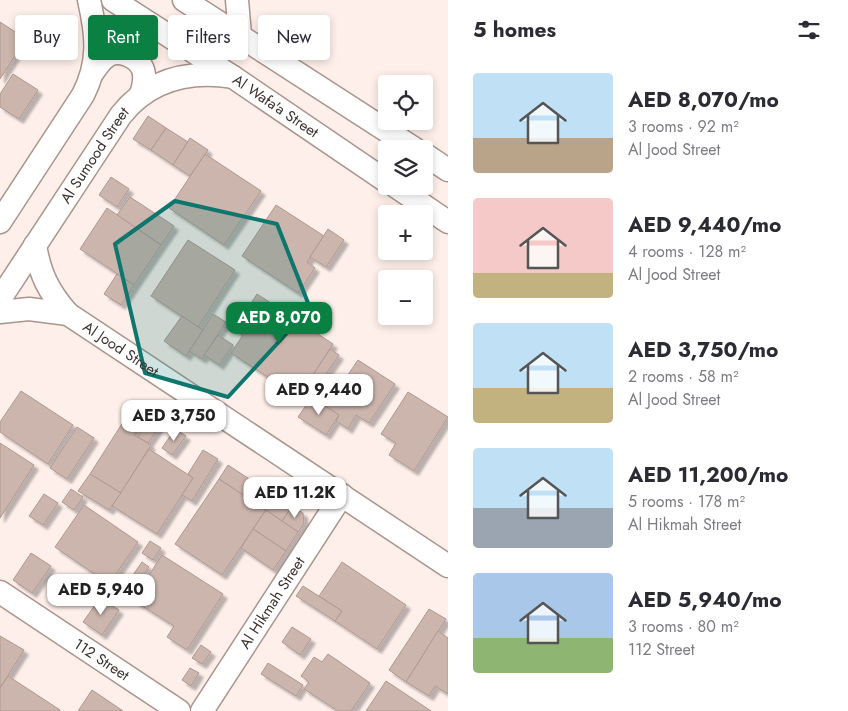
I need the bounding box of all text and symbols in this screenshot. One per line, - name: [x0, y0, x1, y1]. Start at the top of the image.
- chip: Buy: [15, 15, 78, 60]
- chip: Rent: [88, 15, 158, 60]
- chip: Filters: [168, 15, 248, 60]
- chip: New: [258, 15, 330, 60]
- text: 5 homes: [473, 15, 556, 45]
- icon: filters: [795, 16, 823, 44]
- street label: Al Wafa'a Street: [228, 69, 323, 143]
- map controls: [378, 75, 433, 325]
- button: locate: [378, 75, 433, 130]
- text: AED 8,070/mo: [628, 85, 779, 115]
- icon: home: [513, 93, 573, 153]
- street label: Al Sumood Street: [55, 102, 134, 208]
- text: 3 rooms · 92 m²: [628, 115, 739, 138]
- text: Al Jood Street: [628, 138, 720, 161]
- button: layers: [378, 140, 433, 195]
- button: +: [378, 205, 433, 260]
- text: AED 9,440/mo: [628, 210, 781, 240]
- icon: home: [513, 218, 573, 278]
- text: 4 rooms · 128 m²: [628, 240, 746, 263]
- text: Al Jood Street: [628, 263, 720, 286]
- button: −: [378, 270, 433, 325]
- pin: AED 8,070: [222, 302, 336, 344]
- text: AED 8,070: [237, 306, 321, 329]
- street label: Al Jood Street: [79, 316, 163, 382]
- text: AED 3,750/mo: [628, 335, 778, 365]
- icon: home: [513, 343, 573, 403]
- text: 2 rooms · 58 m²: [628, 365, 739, 388]
- pin: AED 9,440: [262, 374, 376, 416]
- text: AED 9,440: [276, 378, 362, 401]
- text: Al Jood Street: [628, 388, 720, 411]
- pin: AED 3,750: [117, 400, 231, 442]
- text: AED 3,750: [132, 404, 216, 427]
- text: AED 11,200/mo: [628, 460, 788, 490]
- icon: home: [513, 468, 573, 528]
- pin: AED 11.2K: [238, 476, 352, 519]
- text: AED 11.2K: [254, 481, 336, 504]
- text: 5 rooms · 178 m²: [628, 490, 745, 513]
- text: Al Hikmah Street: [628, 513, 741, 536]
- street label: Al Hikmah Street: [234, 552, 311, 653]
- pin: AED 5,940: [44, 574, 158, 616]
- text: AED 5,940: [58, 578, 144, 601]
- text: AED 5,940/mo: [628, 585, 782, 615]
- icon: home: [513, 593, 573, 653]
- text: 3 rooms · 80 m²: [628, 615, 739, 638]
- street label: 112 Street: [70, 633, 134, 686]
- text: 112 Street: [628, 638, 694, 661]

